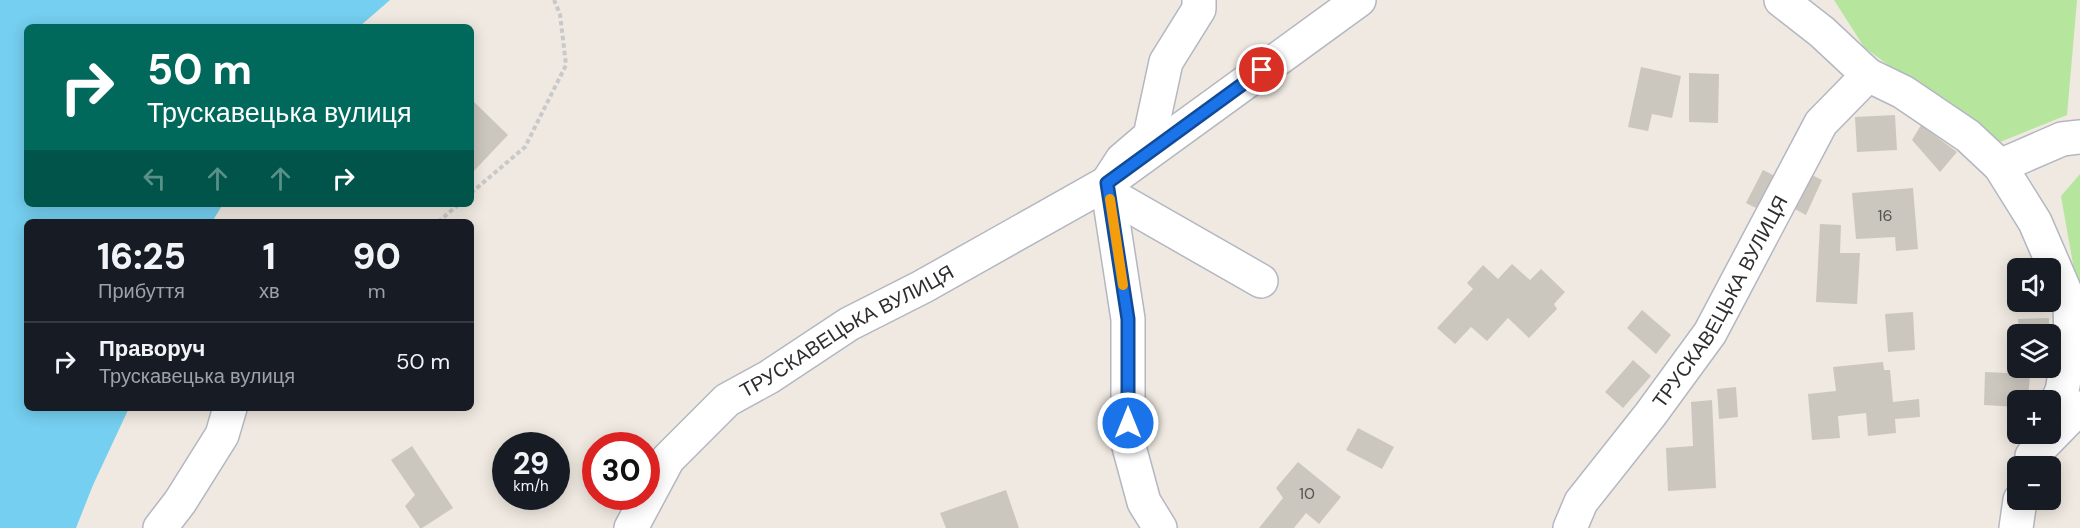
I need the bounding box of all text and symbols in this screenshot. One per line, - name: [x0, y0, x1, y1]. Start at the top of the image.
- text: 50 m: [147, 42, 252, 97]
- pin: [1236, 44, 1287, 95]
- icon: right: [48, 48, 126, 126]
- icon: arrive: [1245, 53, 1278, 86]
- text: Трускавецька вулиця: [147, 95, 412, 130]
- icon: left: [138, 162, 171, 195]
- icon: ahead: [201, 162, 234, 195]
- icon: ahead: [264, 162, 297, 195]
- icon: right: [327, 162, 360, 195]
- street label: ТРУСКАВЕЦЬКА ВУЛИЦЯ: [1647, 191, 1793, 413]
- house number: 16: [1877, 205, 1893, 226]
- text: 16:25: [97, 233, 186, 280]
- text: 1: [263, 233, 276, 280]
- text: 90: [353, 233, 401, 280]
- map controls: [2007, 258, 2061, 510]
- button: sound: [2007, 258, 2061, 312]
- street label: ТРУСКАВЕЦЬКА ВУЛИЦЯ: [735, 259, 958, 404]
- text: Прибуття: [98, 278, 185, 304]
- text: хв: [259, 278, 280, 304]
- text: m: [368, 278, 386, 304]
- button: layers: [2007, 324, 2061, 378]
- text: Праворуч: [99, 334, 205, 363]
- icon: right: [48, 345, 81, 378]
- text: 50 m: [396, 347, 450, 376]
- text: Трускавецька вулиця: [99, 363, 295, 389]
- button: +: [2007, 390, 2061, 444]
- position arrow: [1096, 391, 1160, 455]
- speed limit sign: 30: [582, 432, 660, 510]
- text: 29: [513, 444, 549, 483]
- button: −: [2007, 456, 2061, 510]
- text: km/h: [513, 476, 549, 496]
- house number: 10: [1299, 483, 1315, 504]

